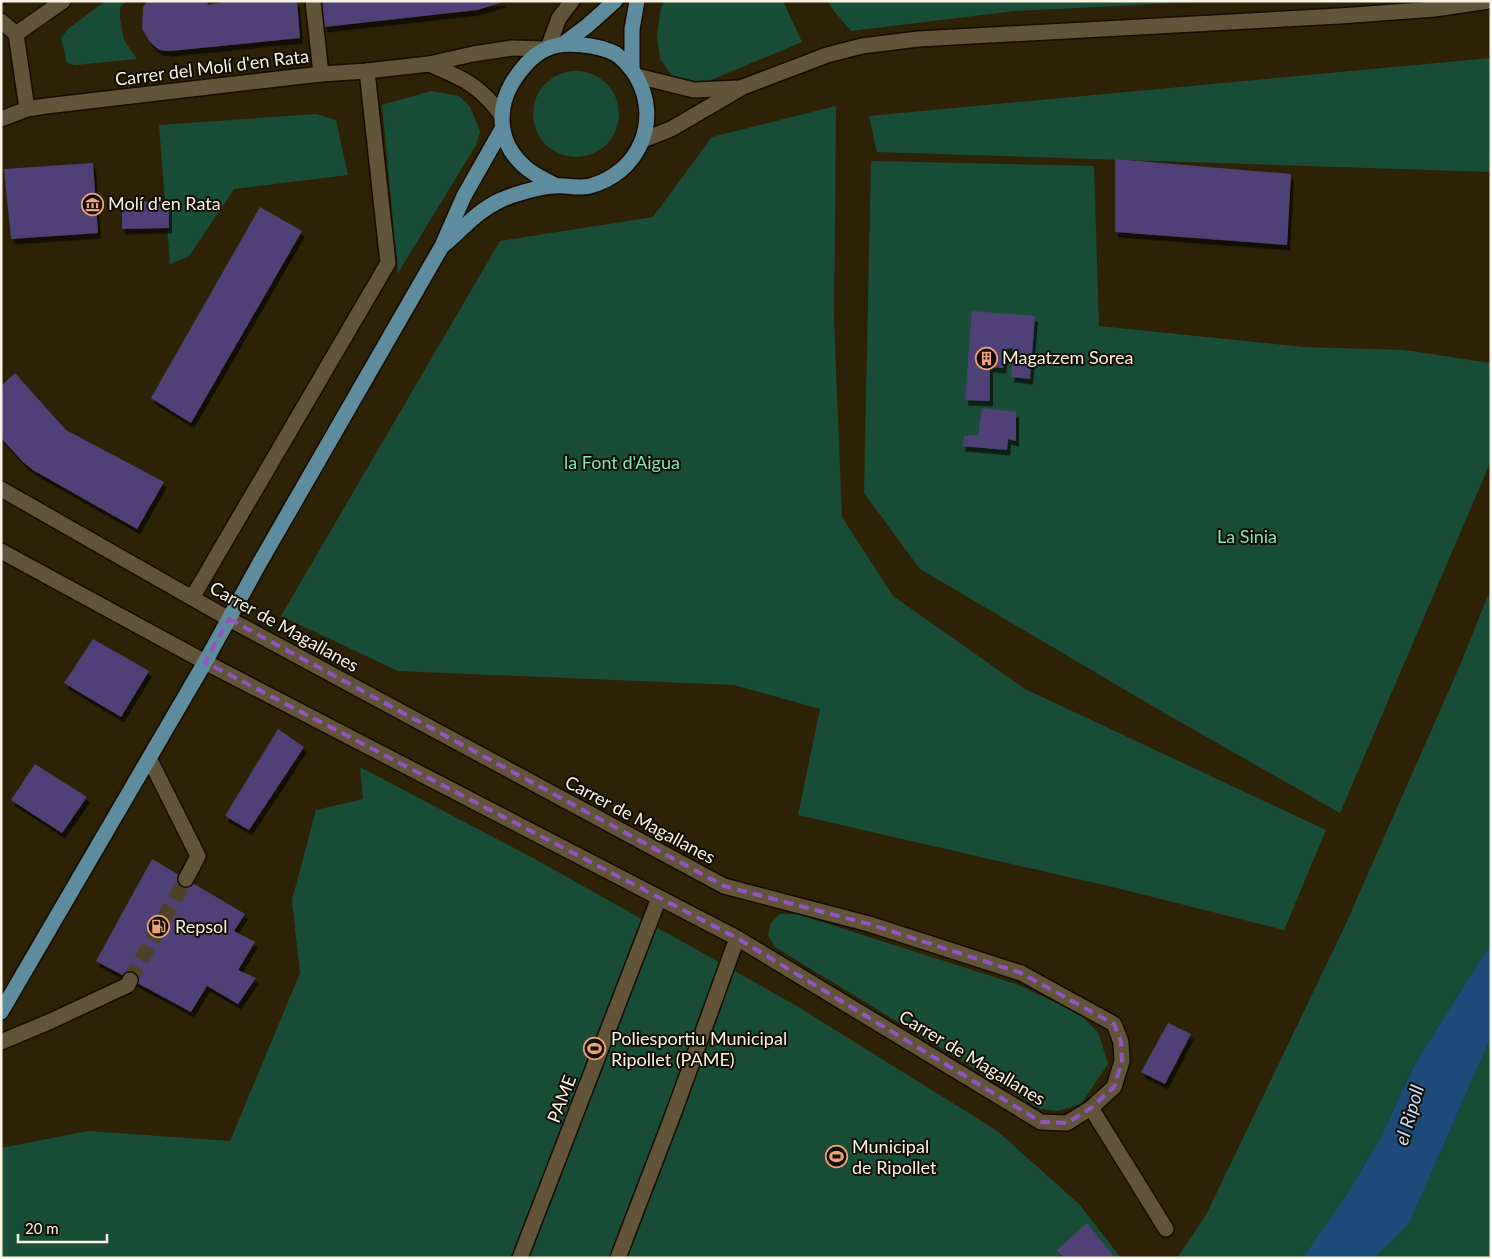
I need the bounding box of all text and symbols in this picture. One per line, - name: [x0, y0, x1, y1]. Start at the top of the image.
- street label: Carrer del Molí d'en Rata: [114, 44, 310, 90]
- museum icon: Molí d'en Rata: [80, 192, 104, 216]
- place label: Molí d'en Rata: [108, 192, 221, 214]
- building icon: Magatzem Sorea: [974, 346, 998, 370]
- place label: Magatzem Sorea: [1002, 346, 1133, 368]
- park label: la Font d'Aigua: [564, 451, 680, 473]
- park label: La Sinia: [1217, 525, 1277, 547]
- street label: Carrer de Magallanes: [206, 576, 363, 676]
- street label: Carrer de Magallanes: [562, 770, 719, 868]
- fuel station icon: Repsol: [147, 915, 171, 939]
- place label: Repsol: [175, 915, 228, 937]
- street label: Carrer de Magallanes: [895, 1005, 1050, 1110]
- place label: Poliesportiu Municipal Ripollet (PAME): [611, 1027, 787, 1070]
- sports icon: Poliesportiu Municipal Ripollet (PAME): [583, 1037, 607, 1061]
- street label: PAME: [542, 1072, 580, 1126]
- water label: el Ripoll: [1389, 1082, 1428, 1148]
- place label: Municipal de Ripollet: [852, 1135, 937, 1178]
- sports icon: Municipal de Ripollet: [824, 1145, 848, 1169]
- scale bar: [18, 1212, 106, 1244]
- text: 20 m: [25, 1219, 59, 1237]

